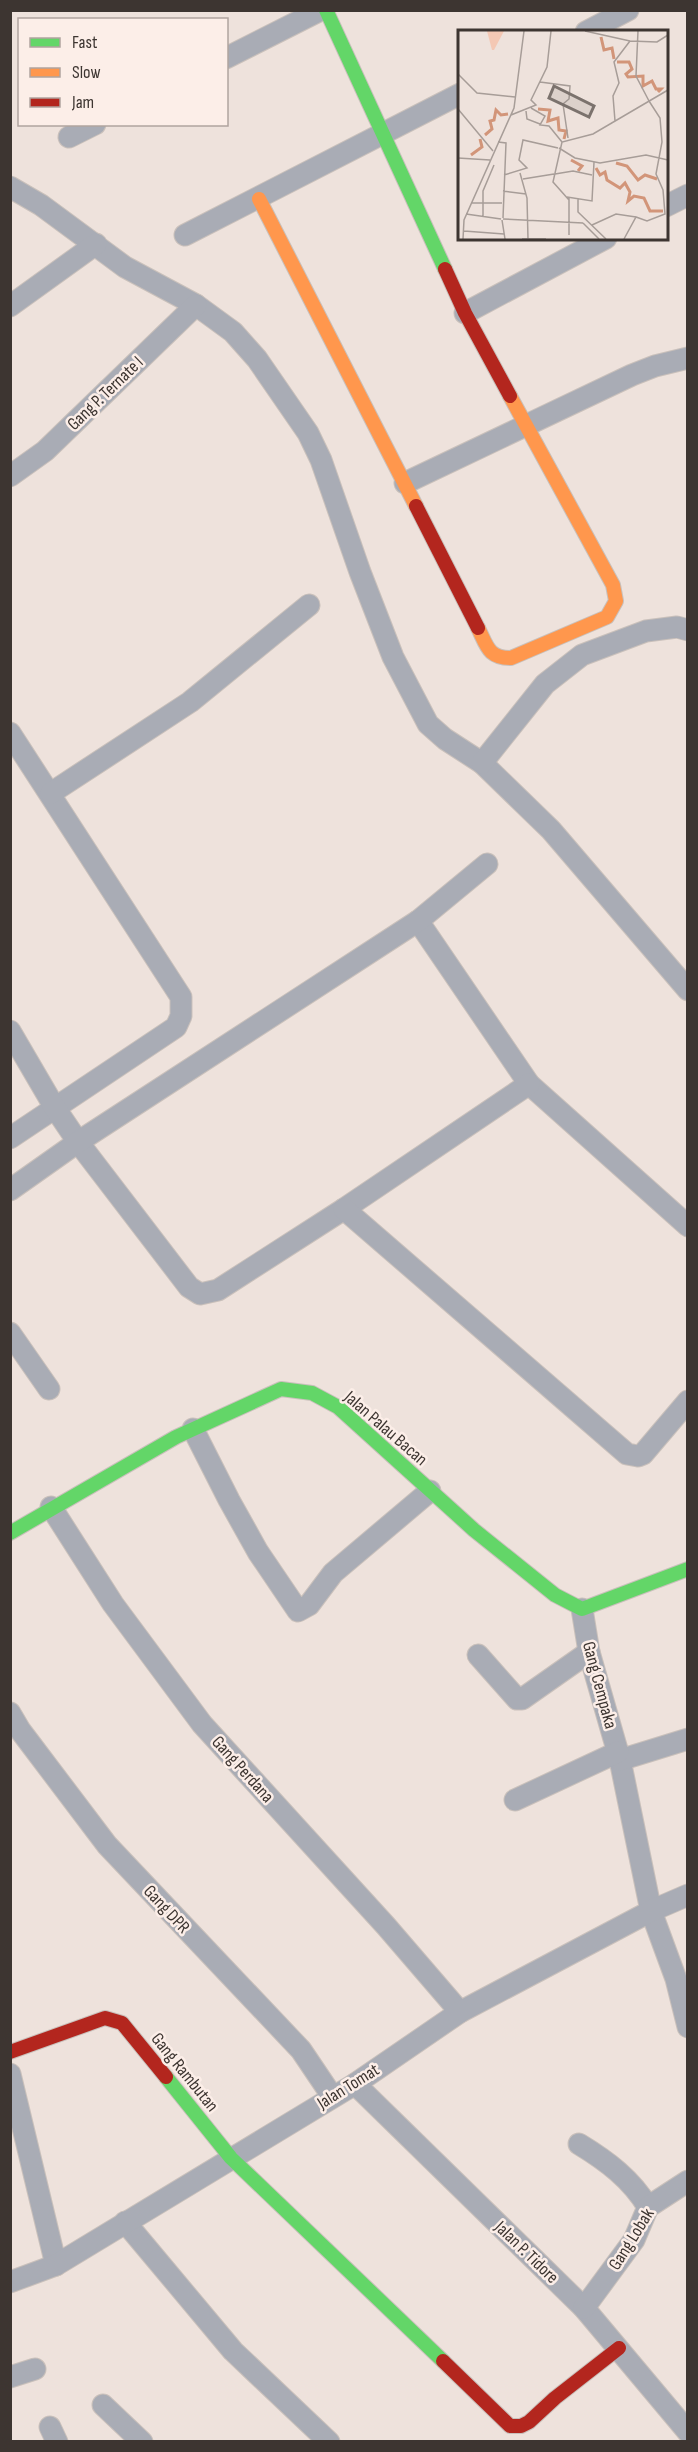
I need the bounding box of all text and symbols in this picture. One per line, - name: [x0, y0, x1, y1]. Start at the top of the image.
- legend: [18, 18, 228, 126]
- inset map: [458, 30, 668, 240]
- text: Fast: [72, 32, 98, 53]
- text: Slow: [72, 62, 101, 83]
- text: Jam: [71, 92, 94, 113]
- street label: Gang P. Ternate I: [63, 352, 148, 435]
- street label: Jalan Palau Bacan: [339, 1386, 431, 1470]
- street label: Gang Cempaka: [578, 1639, 621, 1731]
- street label: Gang Perdana: [207, 1732, 278, 1807]
- street label: Gang DPR: [139, 1881, 194, 1938]
- street label: Gang Rambutan: [147, 2029, 223, 2116]
- street label: Jalan Tomat: [313, 2059, 384, 2114]
- street label: Gang Lobak: [604, 2204, 659, 2274]
- street label: Jalan P. Tidore: [490, 2216, 563, 2288]

